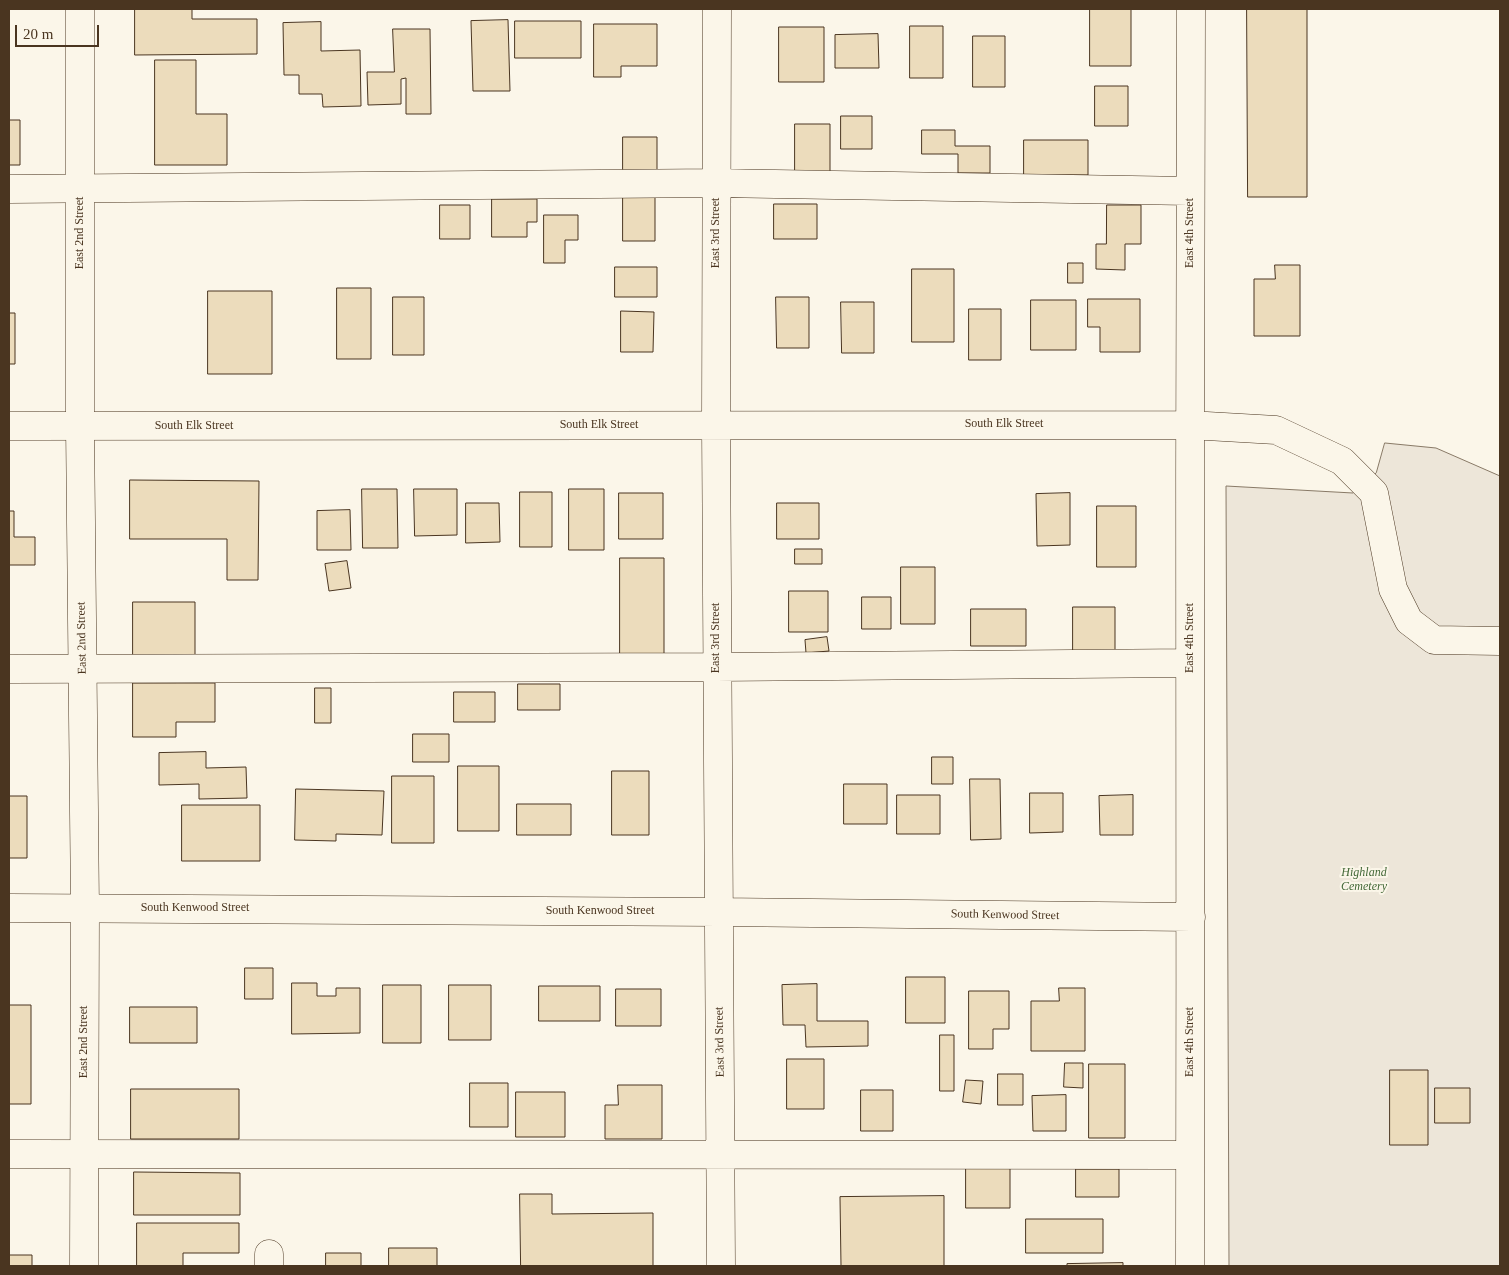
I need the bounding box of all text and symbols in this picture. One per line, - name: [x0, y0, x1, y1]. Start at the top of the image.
- scale bar: [18, 15, 101, 47]
- text: 20 m: [23, 26, 53, 42]
- street label: East 2nd Street: [73, 197, 87, 269]
- street label: East 3rd Street: [709, 198, 723, 268]
- street label: East 4th Street: [1183, 198, 1197, 268]
- street label: South Elk Street: [965, 417, 1043, 431]
- street label: South Elk Street: [560, 418, 638, 432]
- street label: South Elk Street: [155, 419, 233, 433]
- street label: East 2nd Street: [74, 602, 90, 674]
- street label: East 3rd Street: [709, 603, 723, 673]
- street label: East 4th Street: [1183, 603, 1197, 673]
- park label: Highland Cemetery: [1341, 866, 1387, 894]
- street label: South Kenwood Street: [141, 901, 249, 915]
- street label: South Kenwood Street: [546, 904, 654, 918]
- street label: South Kenwood Street: [951, 907, 1059, 923]
- street label: East 2nd Street: [77, 1006, 91, 1078]
- street label: East 3rd Street: [712, 1007, 728, 1077]
- street label: East 4th Street: [1183, 1007, 1197, 1077]

